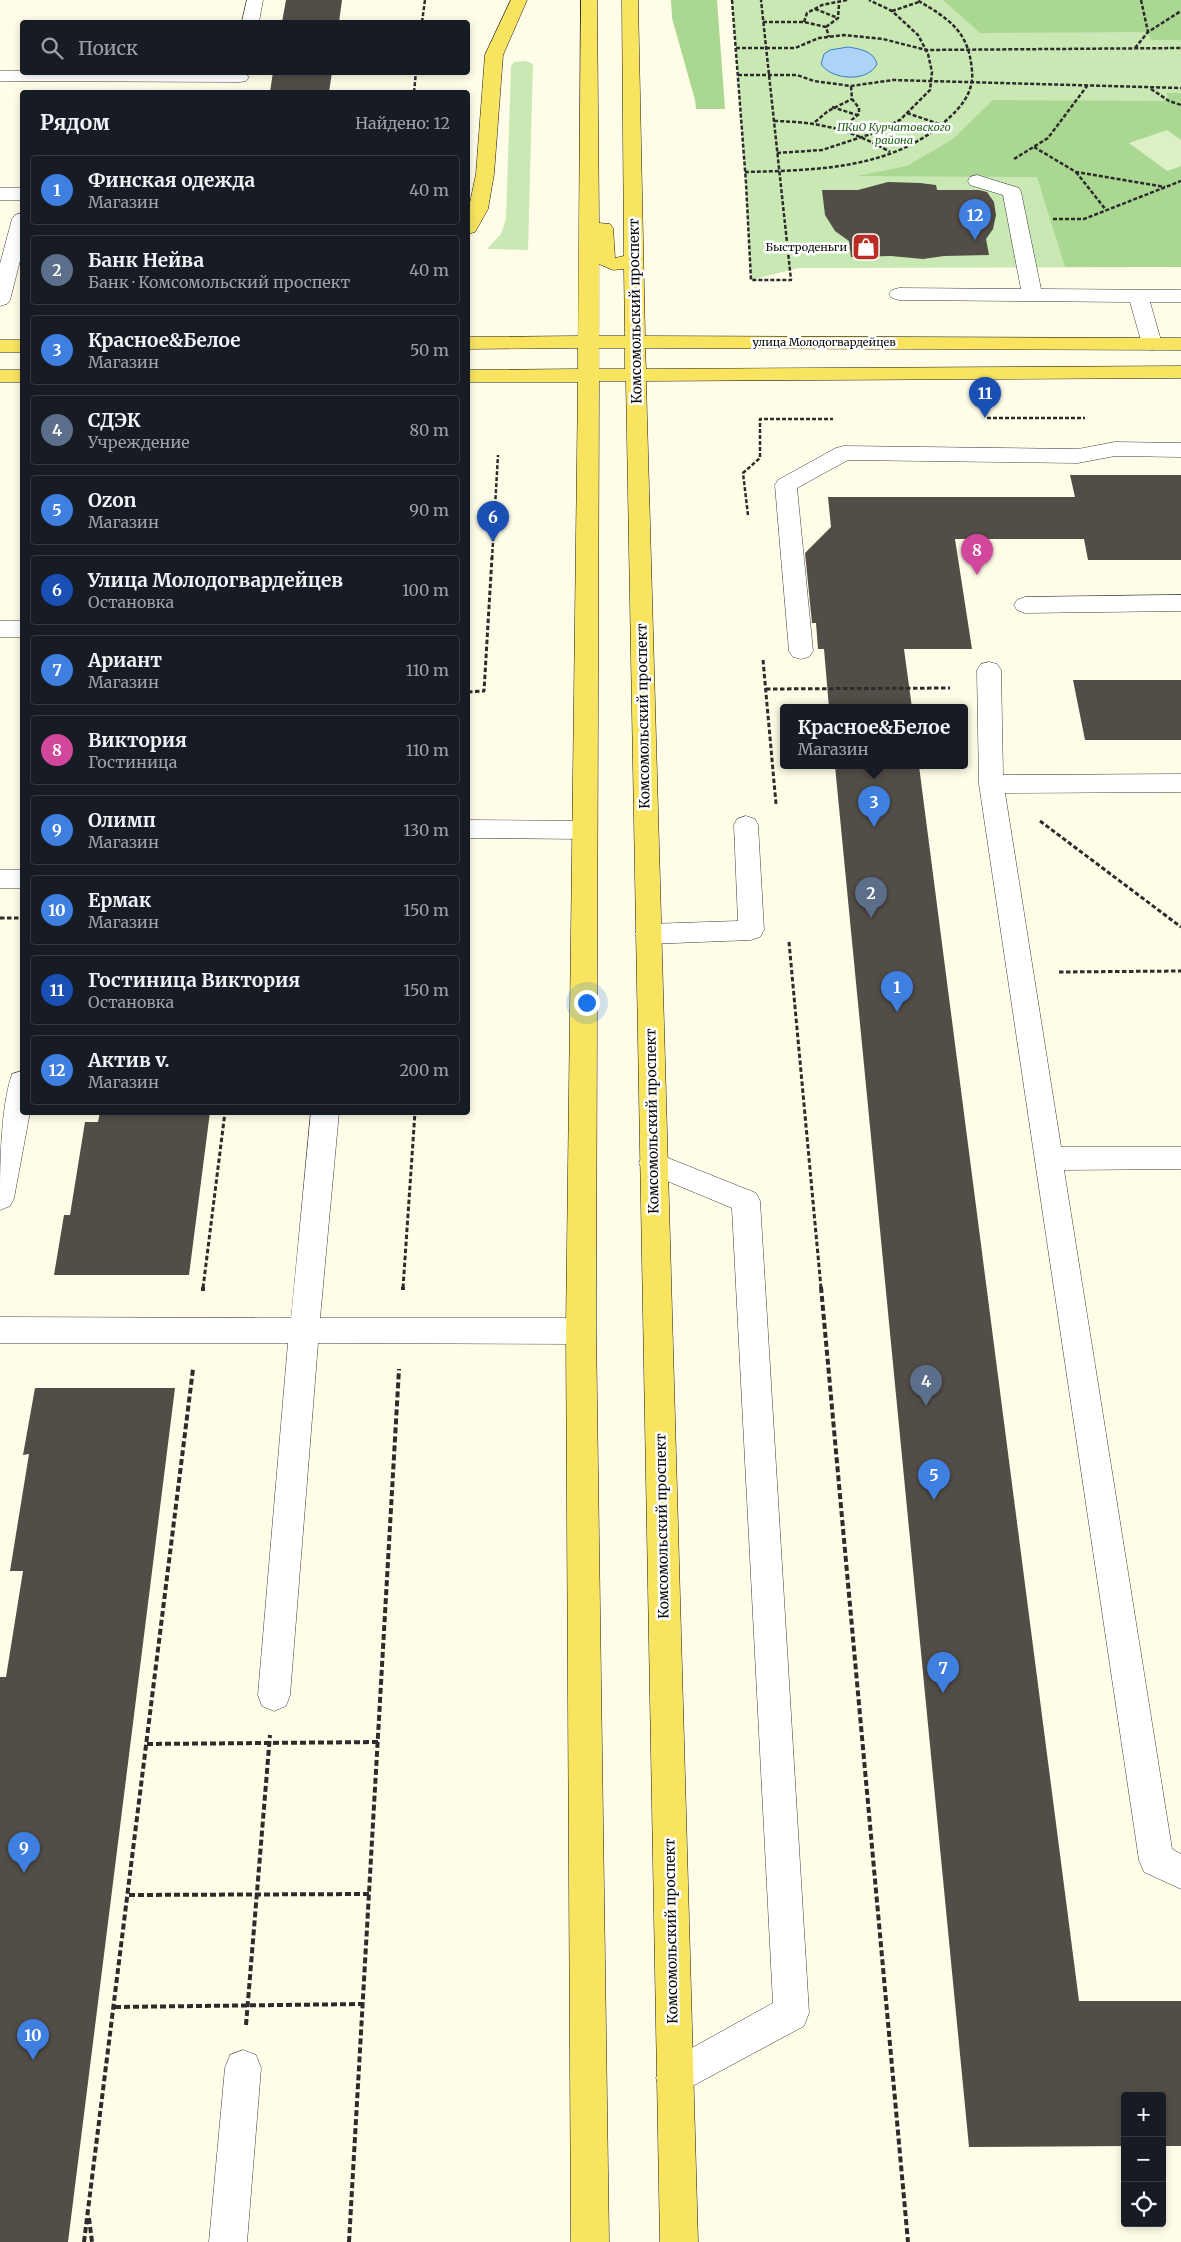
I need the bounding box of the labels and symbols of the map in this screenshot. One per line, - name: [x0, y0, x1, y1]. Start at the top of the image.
- park label: ПКиО Курчатовского района: [837, 120, 951, 147]
- pin: 12: [959, 199, 991, 240]
- street label: Комсомольский проспект: [624, 218, 646, 404]
- shop icon: Быстроденьги: [851, 232, 881, 262]
- place label: Быстроденьги: [766, 240, 847, 254]
- street label: улица Молодогвардейцев: [752, 335, 896, 349]
- pin: 11: [969, 377, 1001, 418]
- pin: 6: [477, 501, 509, 542]
- pin: 8: [961, 534, 993, 575]
- street label: Комсомольский проспект: [632, 623, 654, 809]
- pin: 3: [858, 786, 890, 827]
- pin: 2: [855, 877, 887, 918]
- pin: 1: [881, 971, 913, 1012]
- your location: [574, 990, 600, 1016]
- street label: Комсомольский проспект: [641, 1028, 663, 1214]
- pin: 4: [910, 1365, 942, 1406]
- street label: Комсомольский проспект: [651, 1433, 673, 1619]
- pin: 5: [918, 1459, 950, 1500]
- pin: 7: [927, 1652, 959, 1693]
- pin: 9: [8, 1832, 40, 1873]
- street label: Комсомольский проспект: [660, 1838, 682, 2024]
- pin: 10: [17, 2019, 49, 2060]

